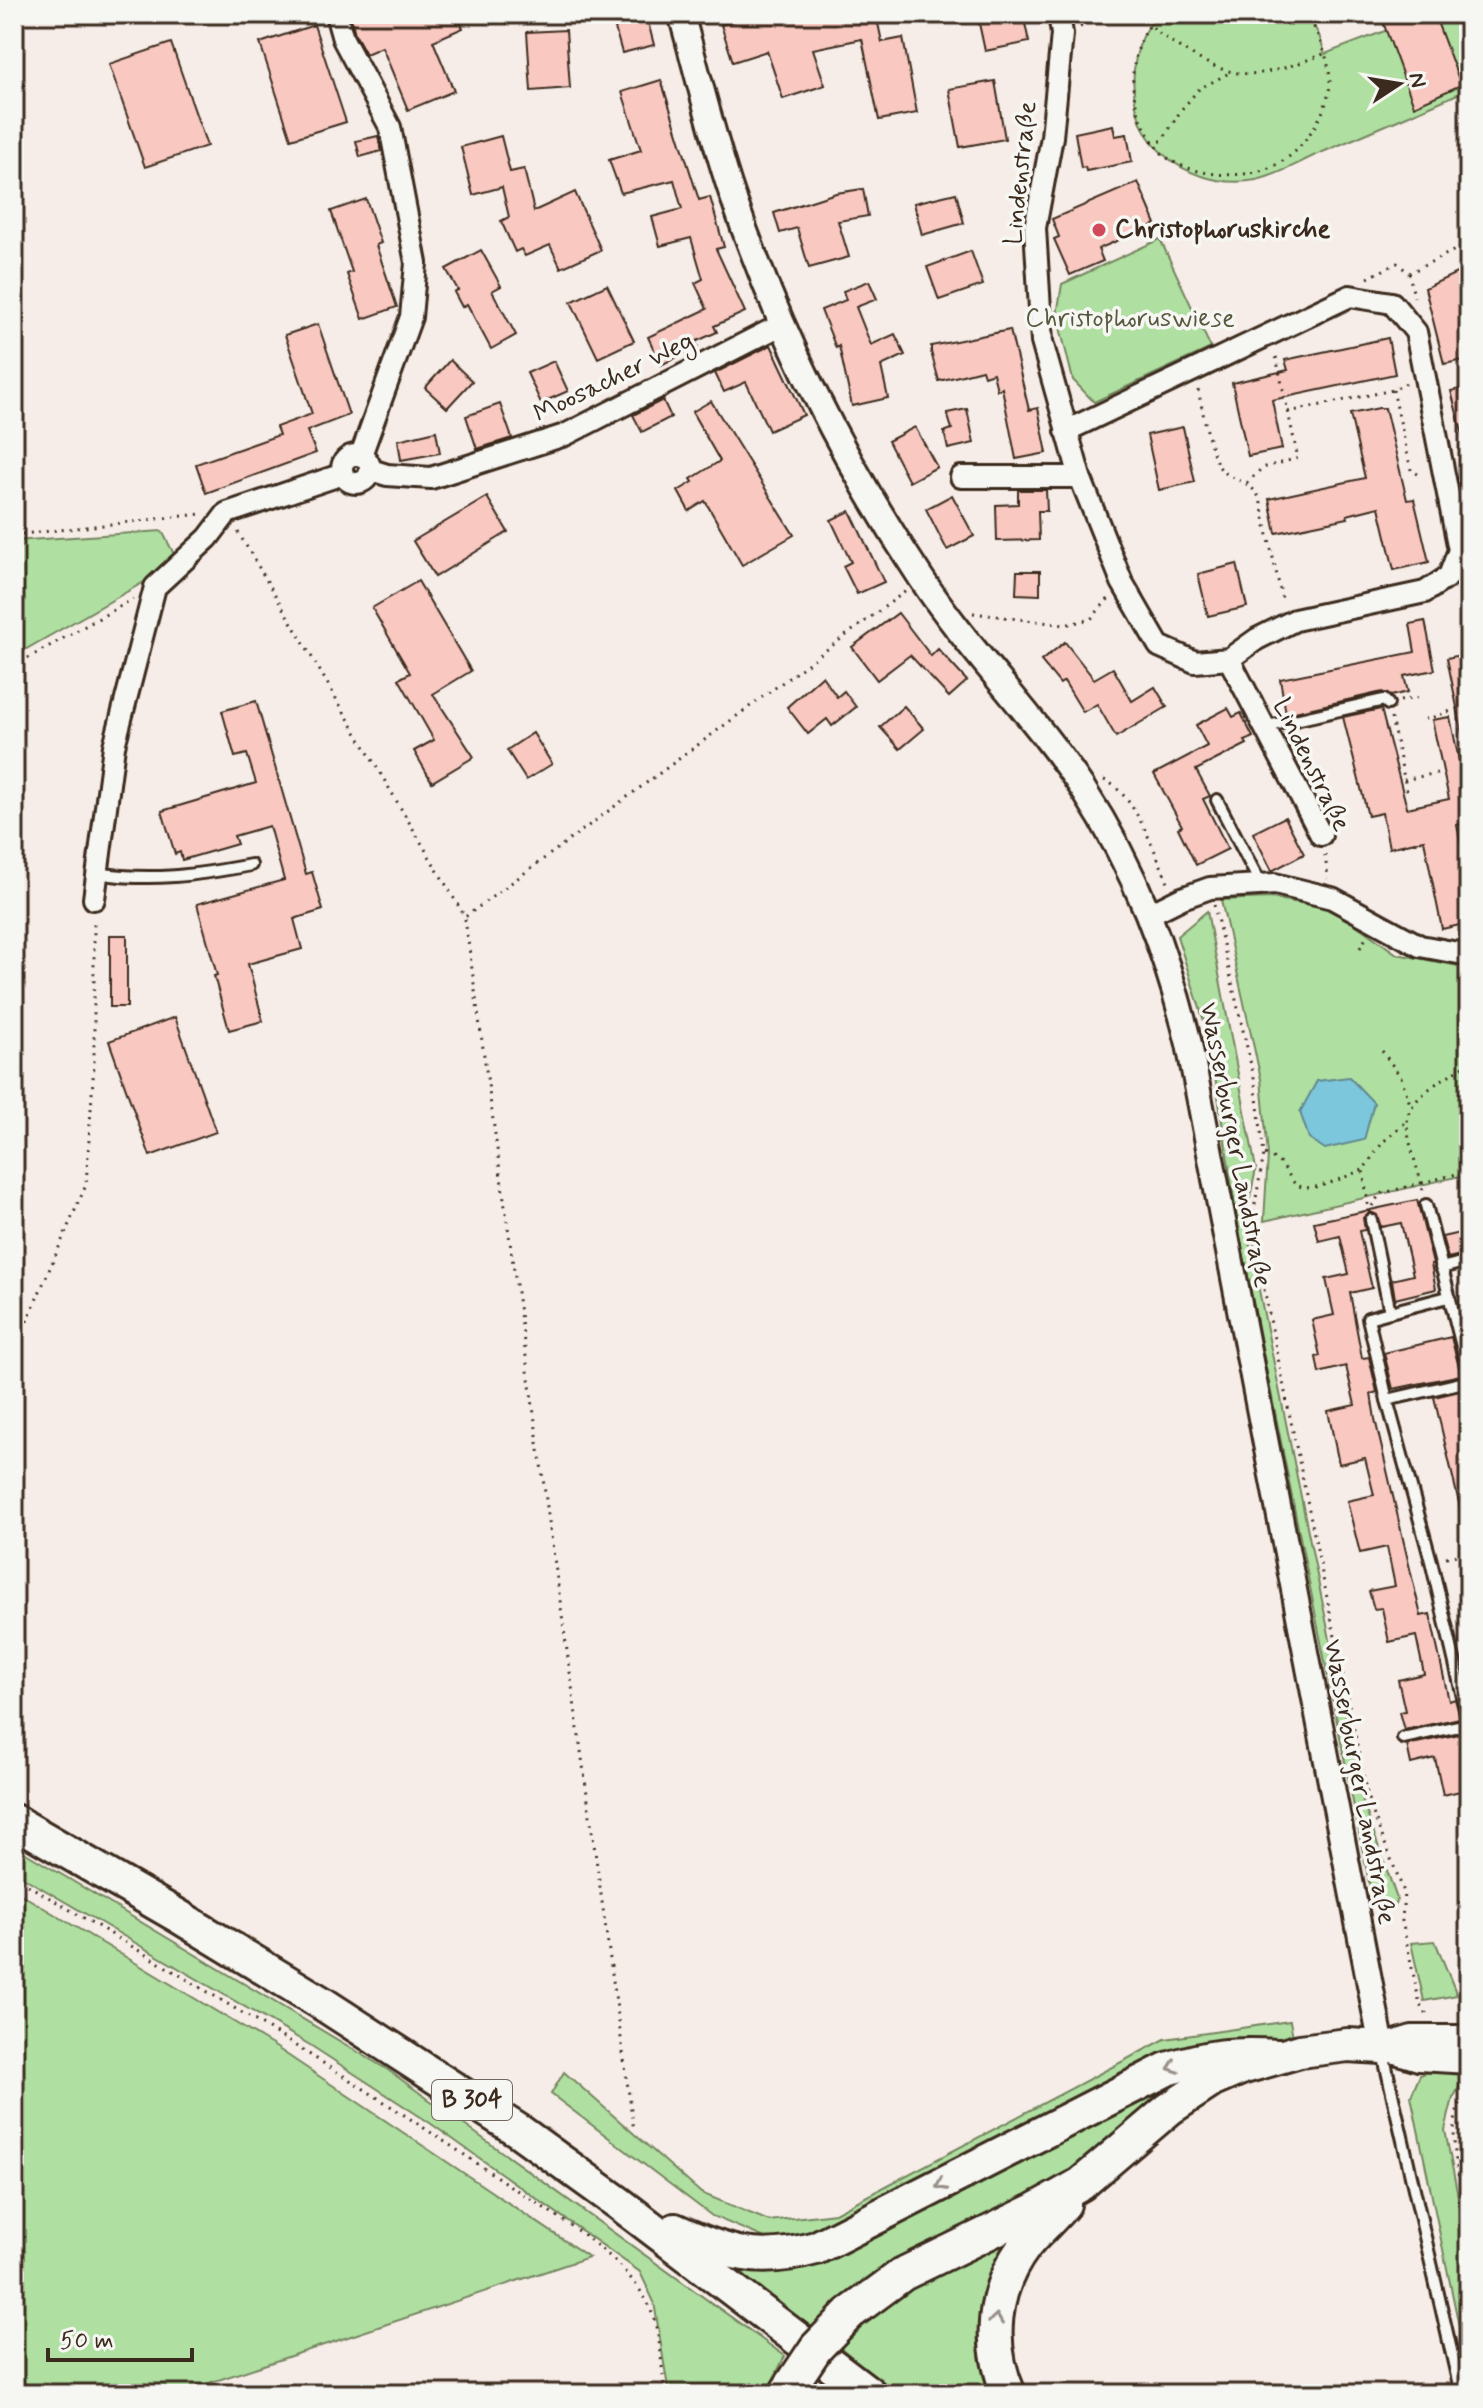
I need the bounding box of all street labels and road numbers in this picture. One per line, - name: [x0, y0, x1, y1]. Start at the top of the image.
- street label: Lindenstraße: [997, 99, 1045, 247]
- street label: Moosacher Weg: [528, 325, 701, 433]
- street label: Lindenstraße: [1264, 693, 1358, 837]
- street label: Wasserburger Landstraße: [1191, 1000, 1279, 1291]
- street label: Wasserburger Landstraße: [1315, 1637, 1403, 1928]
- road number: B 304: [432, 2080, 512, 2120]

